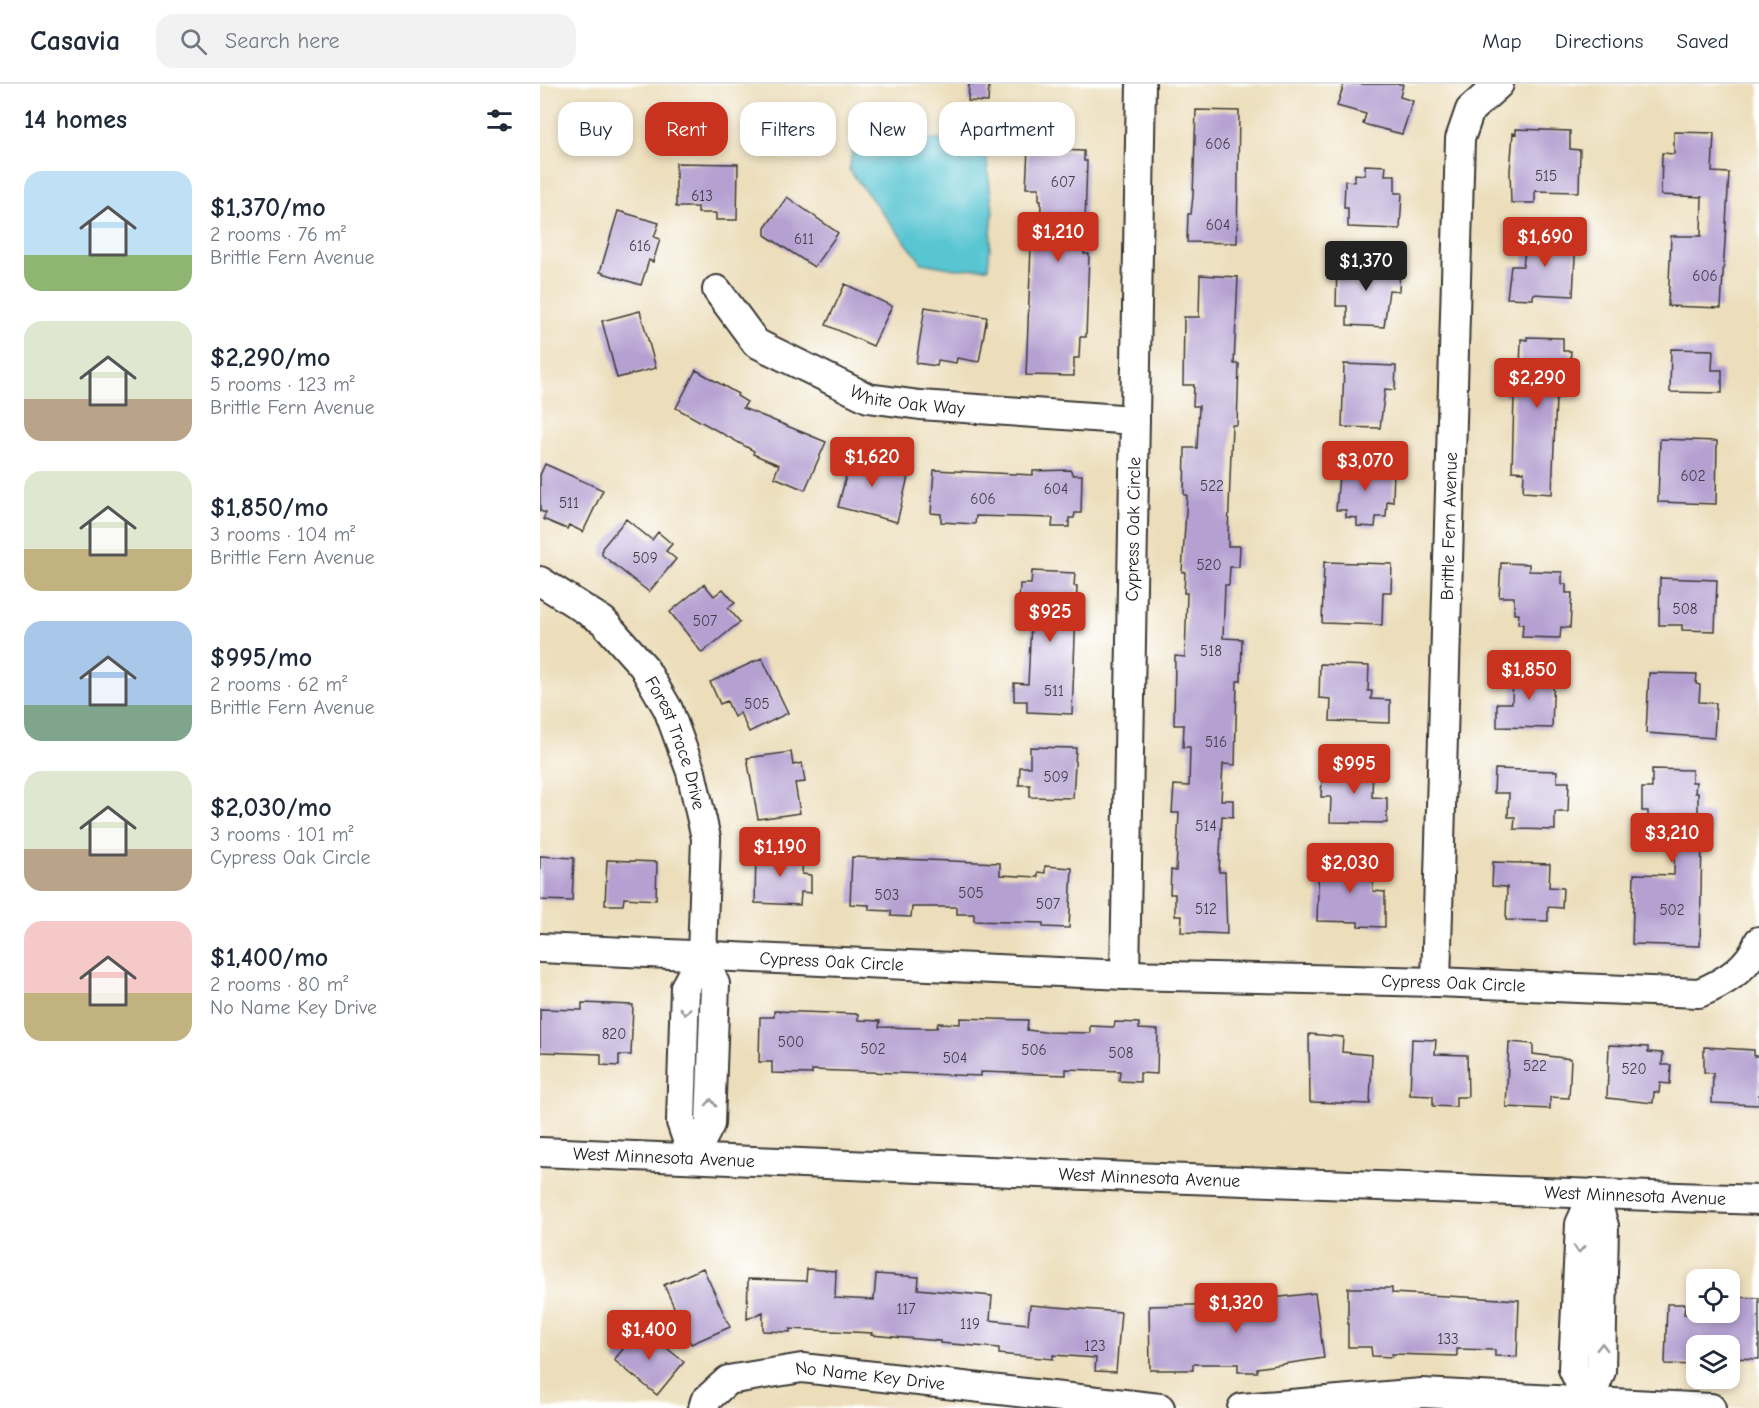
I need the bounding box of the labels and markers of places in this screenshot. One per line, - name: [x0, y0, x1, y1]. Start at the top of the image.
- pin: $1,210: [1009, 212, 1107, 263]
- pin: $1,690: [1496, 217, 1594, 268]
- pin: $1,370: [1317, 241, 1415, 292]
- pin: $2,290: [1488, 358, 1586, 409]
- pin: $1,620: [823, 437, 921, 488]
- pin: $3,070: [1316, 441, 1414, 492]
- pin: $925: [1014, 592, 1086, 643]
- pin: $1,850: [1480, 650, 1578, 701]
- pin: $995: [1318, 744, 1390, 795]
- pin: $3,210: [1623, 813, 1721, 864]
- pin: $1,190: [731, 827, 829, 878]
- pin: $2,030: [1301, 843, 1399, 894]
- pin: $1,320: [1187, 1283, 1285, 1334]
- pin: $1,400: [600, 1310, 698, 1361]

